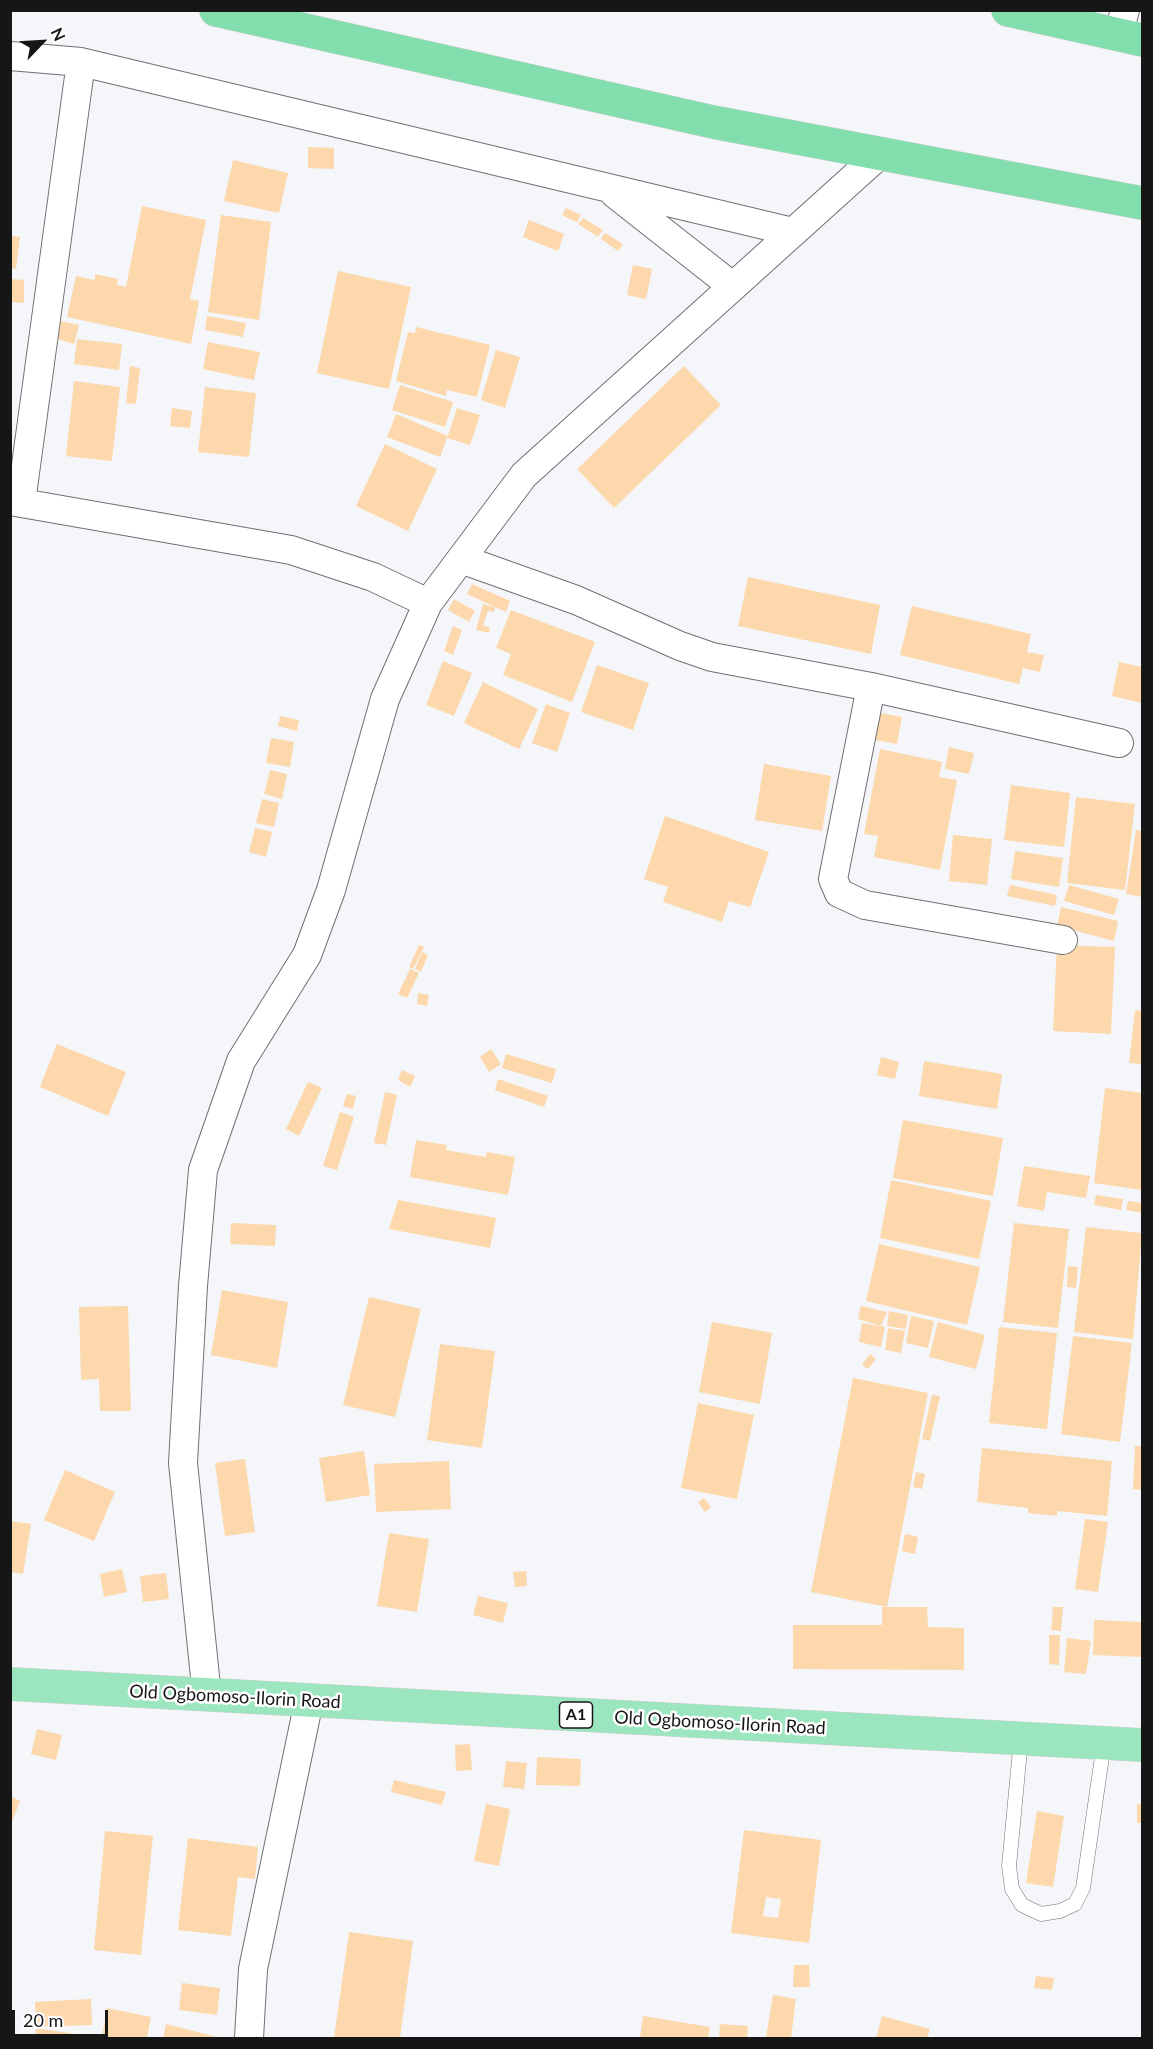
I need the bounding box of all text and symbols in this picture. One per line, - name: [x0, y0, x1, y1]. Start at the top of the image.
- north arrow: [12, 12, 72, 72]
- text: N: [48, 25, 70, 44]
- street label: Old Ogbomoso-Ilorin Road: [129, 1681, 341, 1713]
- road number: A1: [560, 1702, 592, 1728]
- street label: Old Ogbomoso-Ilorin Road: [614, 1707, 826, 1739]
- scale bar: [15, 1998, 111, 2036]
- text: 20 m: [23, 2009, 63, 2031]

